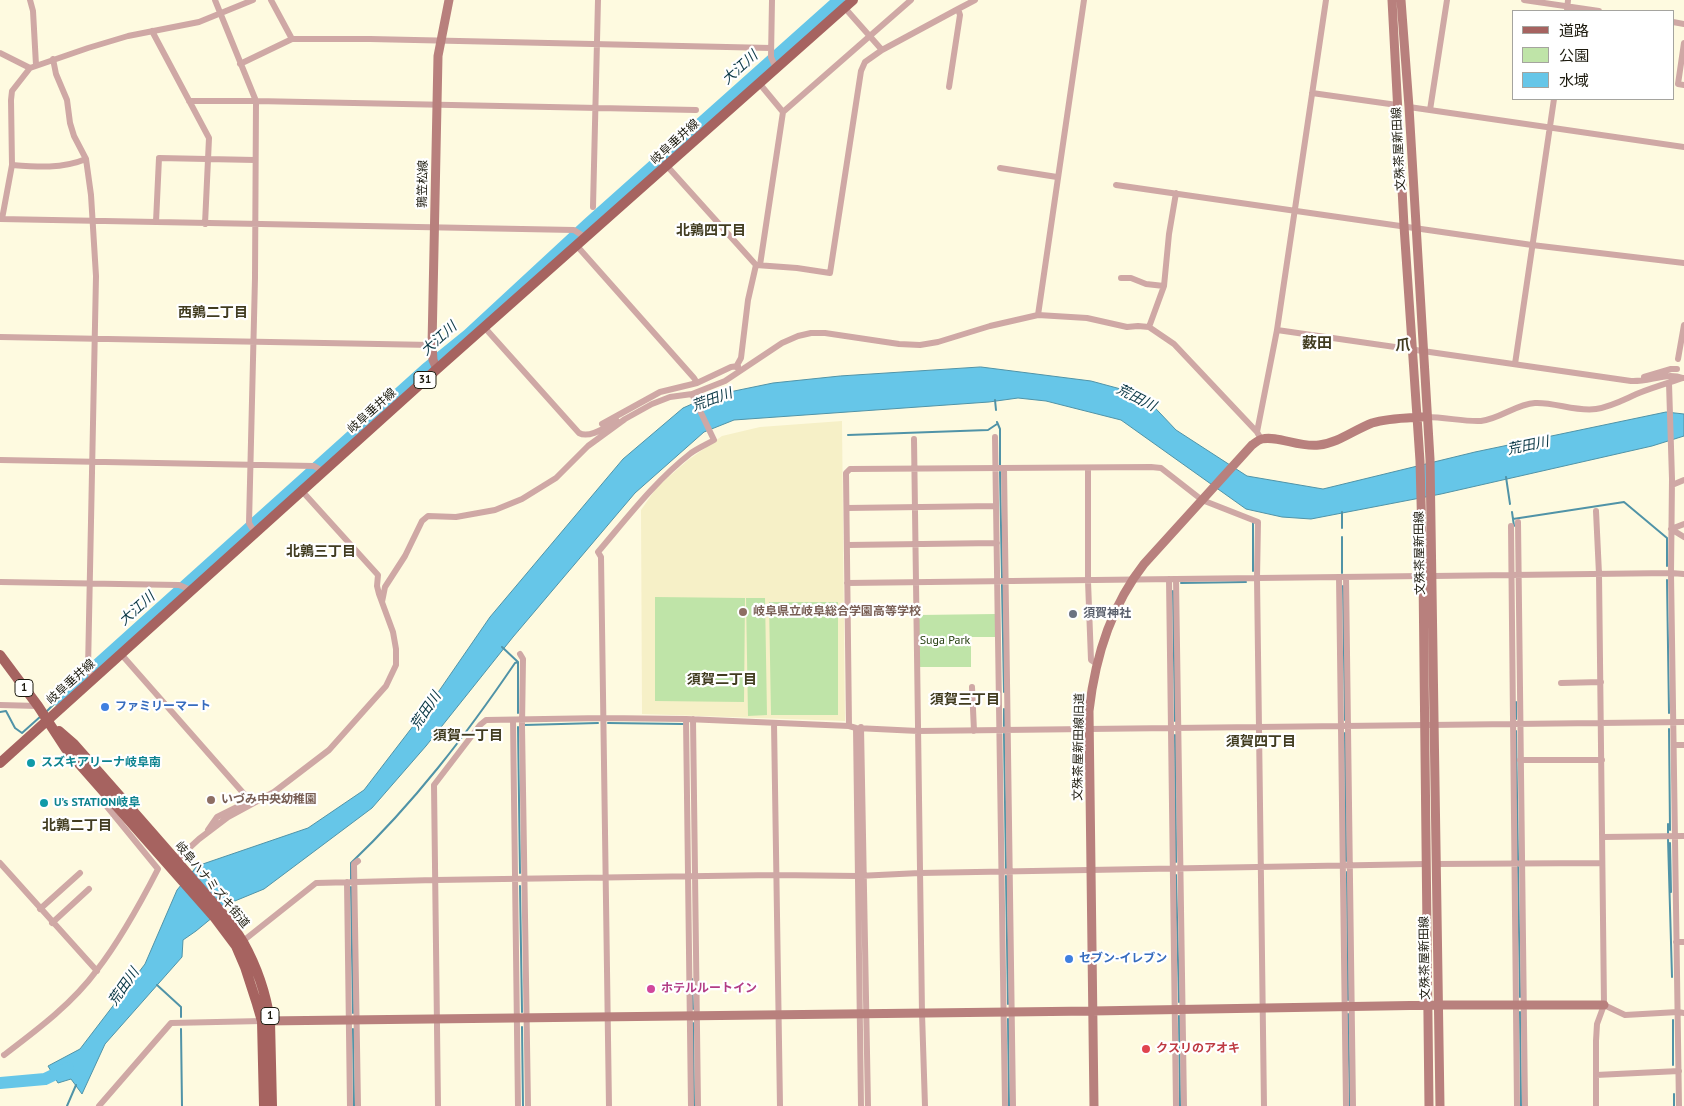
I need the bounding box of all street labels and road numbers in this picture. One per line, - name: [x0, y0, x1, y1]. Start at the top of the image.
- street label: 文殊茶屋新田線: [1390, 107, 1408, 191]
- street label: 岐阜垂井線: [648, 117, 702, 167]
- street label: 鶉笠松線: [415, 160, 431, 208]
- road number: 31: [414, 372, 436, 388]
- street label: 岐阜垂井線: [345, 386, 399, 436]
- street label: 文殊茶屋新田線: [1412, 511, 1428, 595]
- street label: 岐阜垂井線: [44, 657, 98, 707]
- road number: 1: [15, 680, 33, 696]
- street label: 文殊茶屋新田線旧道: [1071, 693, 1087, 801]
- street label: 岐阜ハナミズキ街道: [172, 839, 252, 931]
- street label: 文殊茶屋新田線: [1417, 916, 1433, 1000]
- road number: 1: [261, 1008, 279, 1024]

